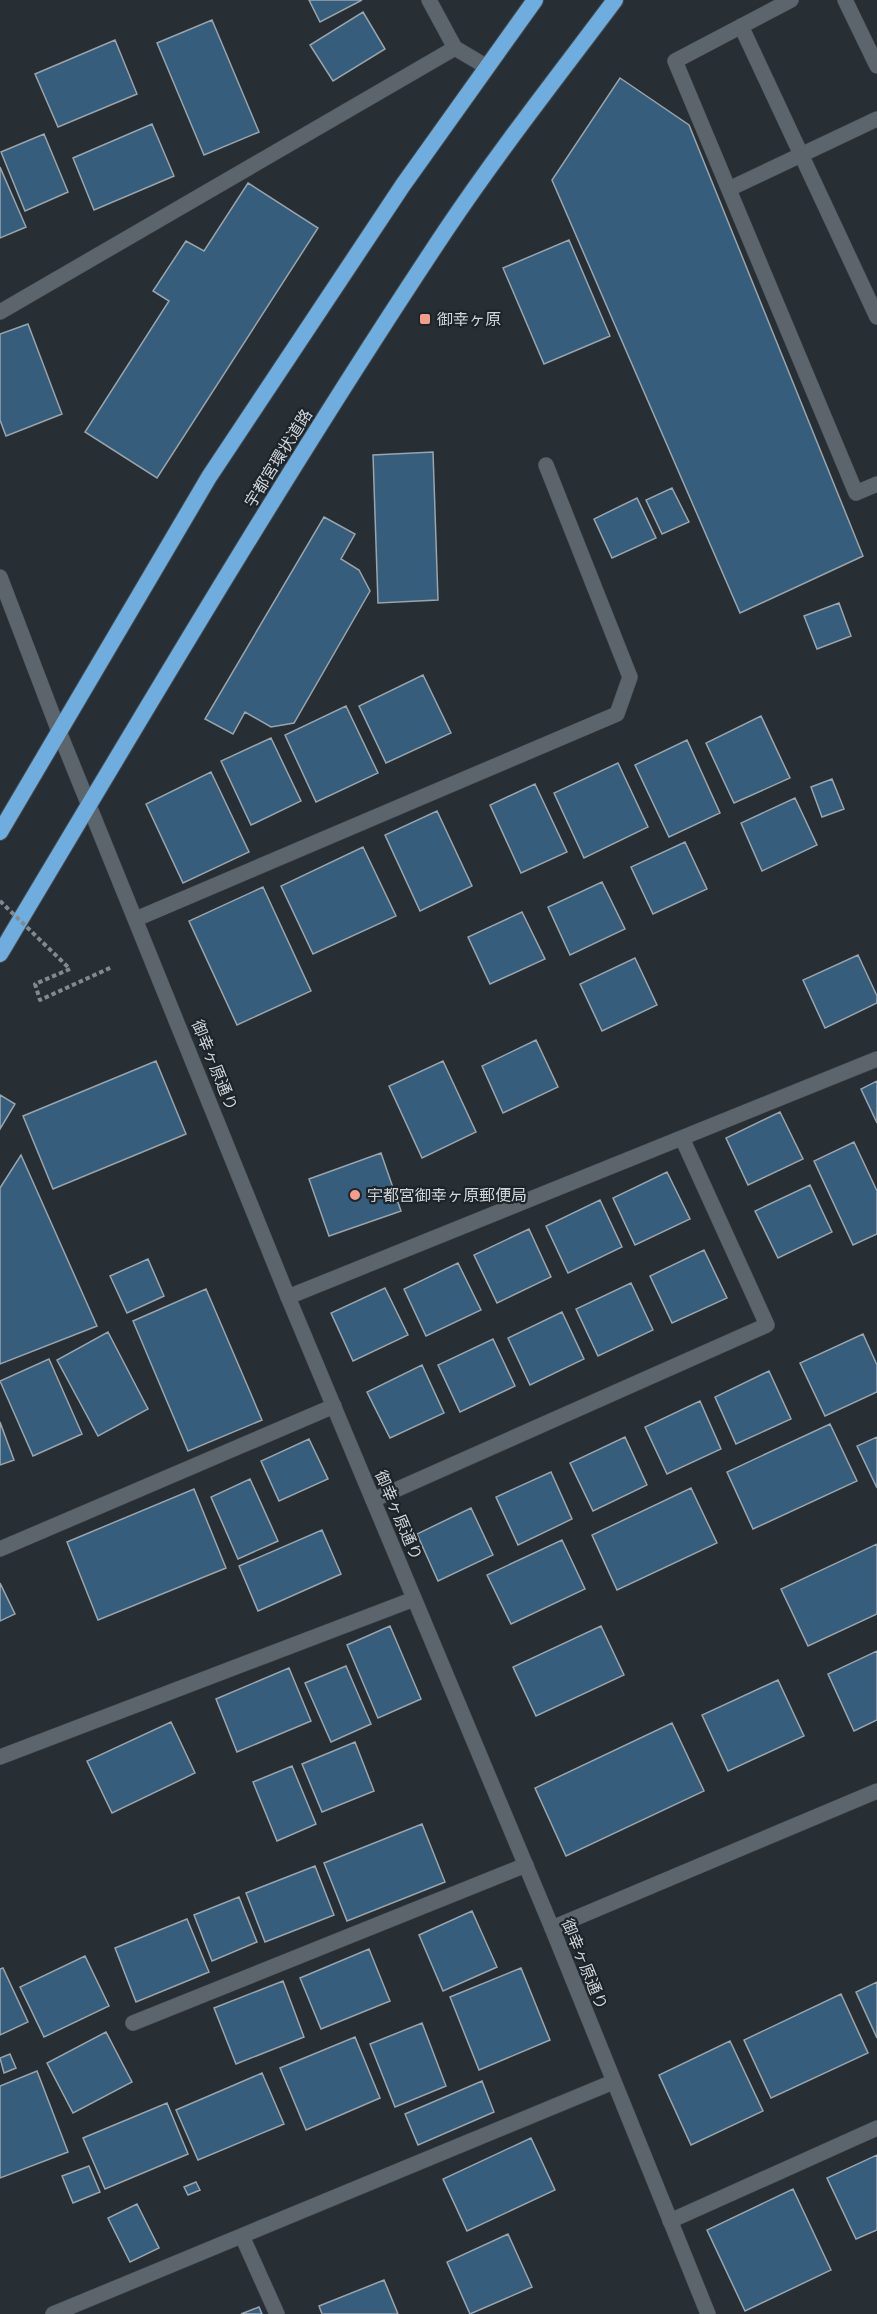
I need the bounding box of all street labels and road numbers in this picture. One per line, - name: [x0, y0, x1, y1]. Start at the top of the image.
- street label: 宇都宮環状道路: [241, 406, 316, 511]
- street label: 御幸ヶ原通り: [188, 1017, 241, 1113]
- street label: 御幸ヶ原通り: [371, 1467, 426, 1563]
- street label: 御幸ヶ原通り: [558, 1916, 611, 2012]

